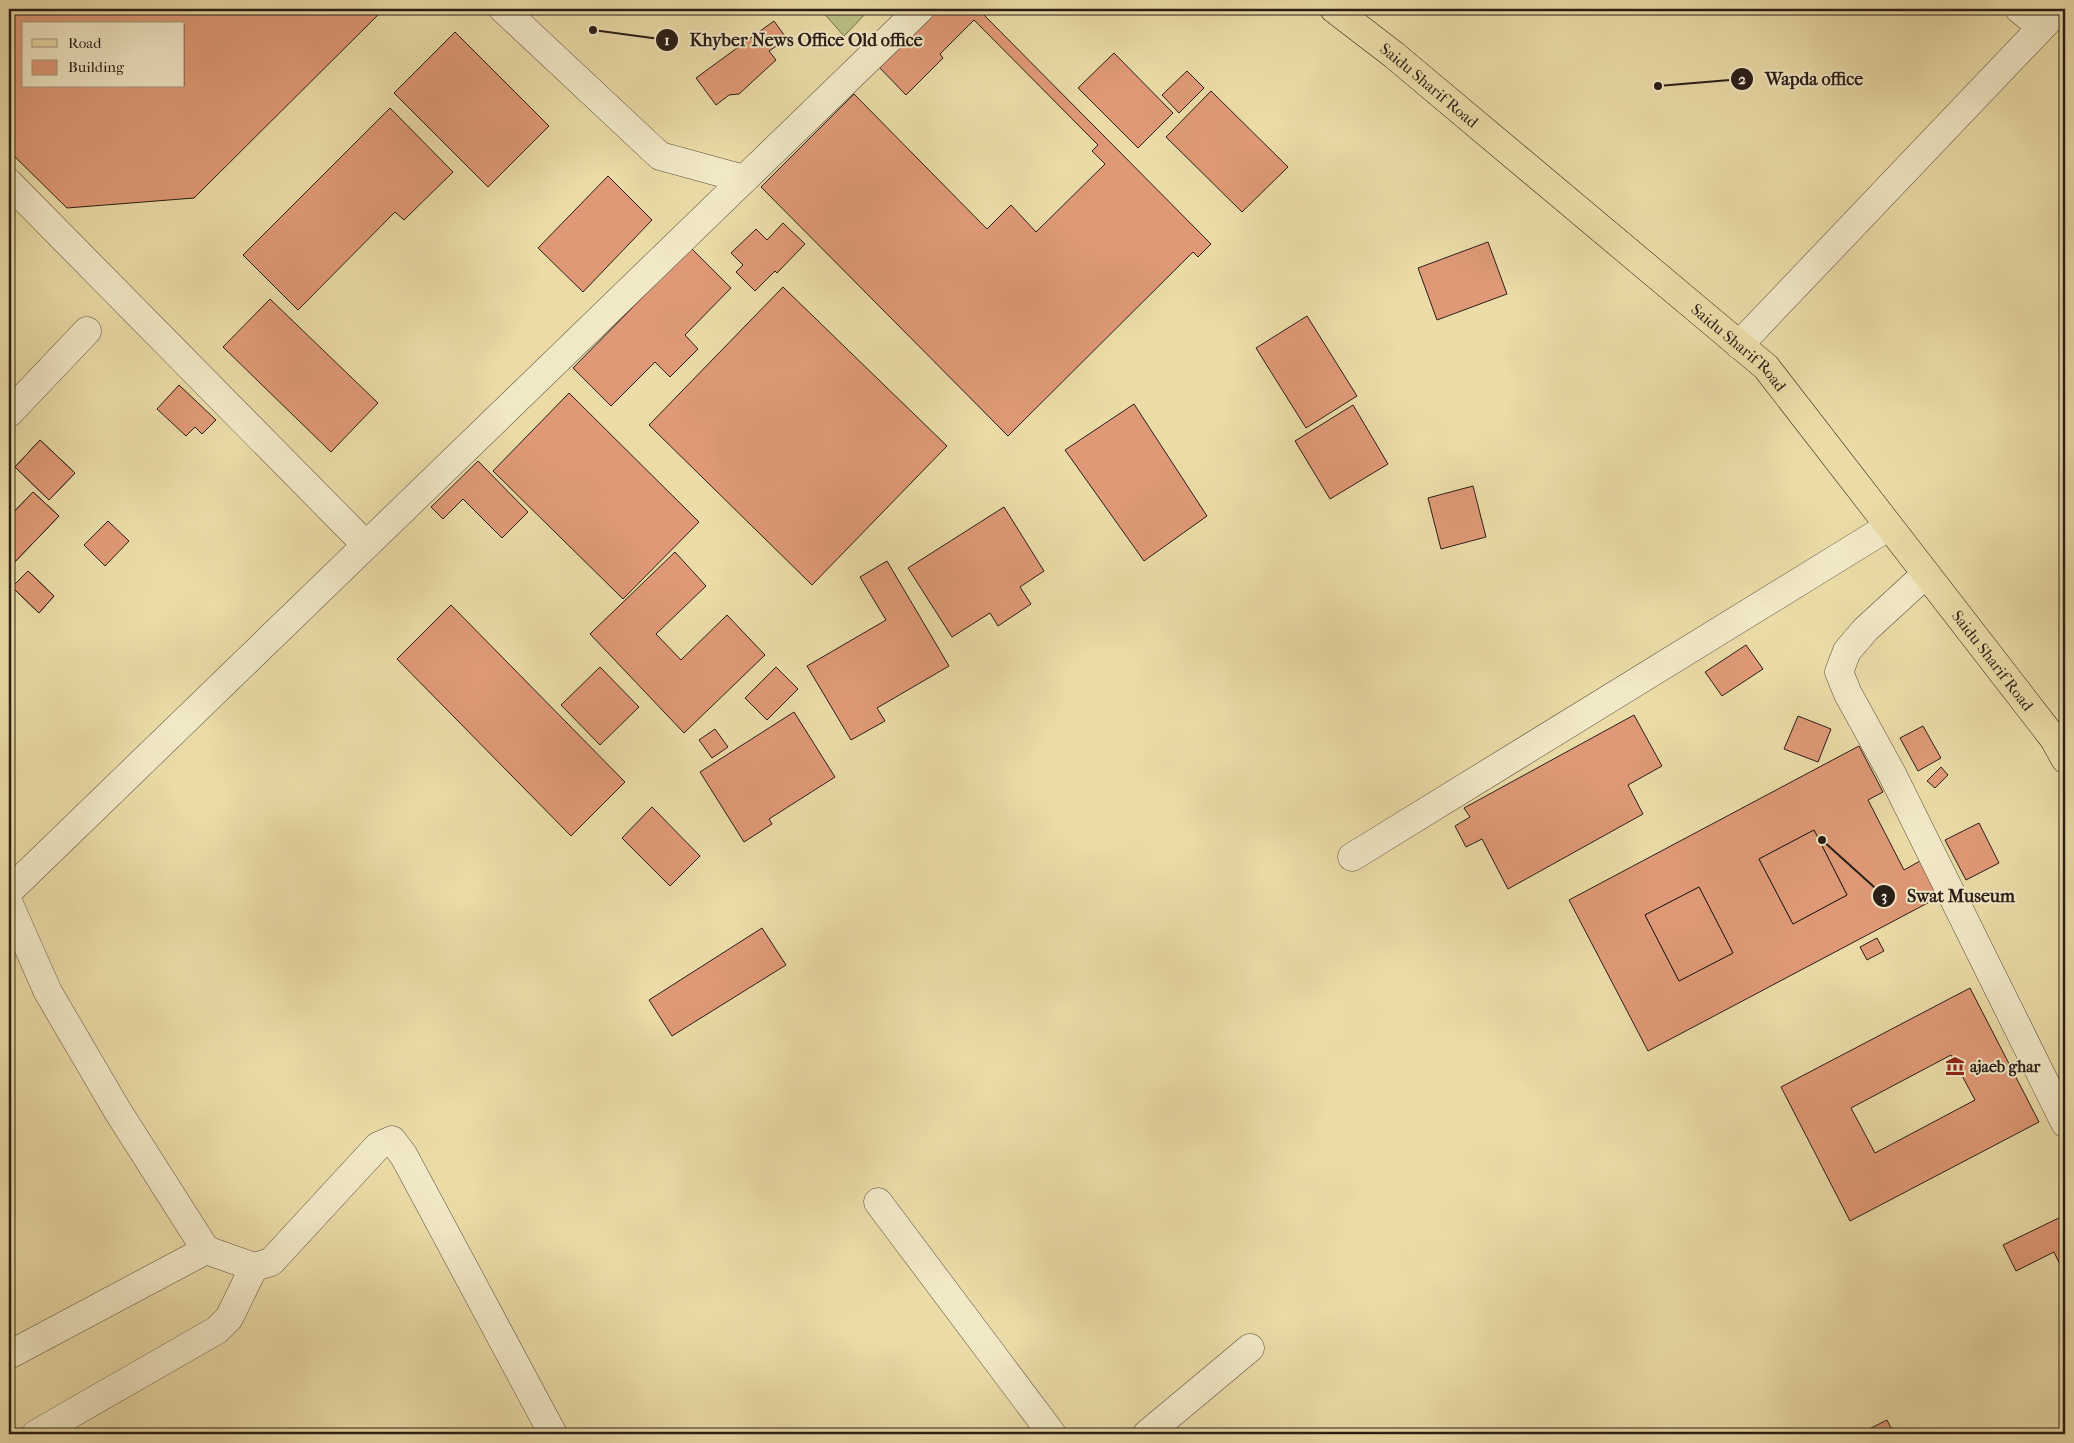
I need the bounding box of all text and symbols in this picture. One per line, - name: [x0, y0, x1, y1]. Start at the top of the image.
- legend: [22, 22, 185, 88]
- callout: Khyber News Office Old office: [654, 23, 932, 56]
- text: Khyber News Office Old office: [689, 30, 923, 51]
- text: 1: [664, 31, 670, 49]
- text: Road: [68, 34, 102, 52]
- street label: Saidu Sharif Road: [1376, 39, 1482, 132]
- text: Building: [68, 58, 125, 76]
- callout: Wapda office: [1730, 62, 1873, 95]
- text: Wapda office: [1764, 69, 1863, 90]
- text: 2: [1738, 70, 1746, 88]
- street label: Saidu Sharif Road: [1687, 300, 1790, 395]
- street label: Saidu Sharif Road: [1948, 607, 2038, 715]
- callout: Swat Museum: [1872, 880, 2024, 913]
- text: Swat Museum: [1907, 886, 2016, 907]
- text: 3: [1881, 887, 1887, 905]
- museum icon: ajaeb ghar: [1944, 1055, 1966, 1077]
- place label: ajaeb ghar: [1970, 1057, 2042, 1077]

